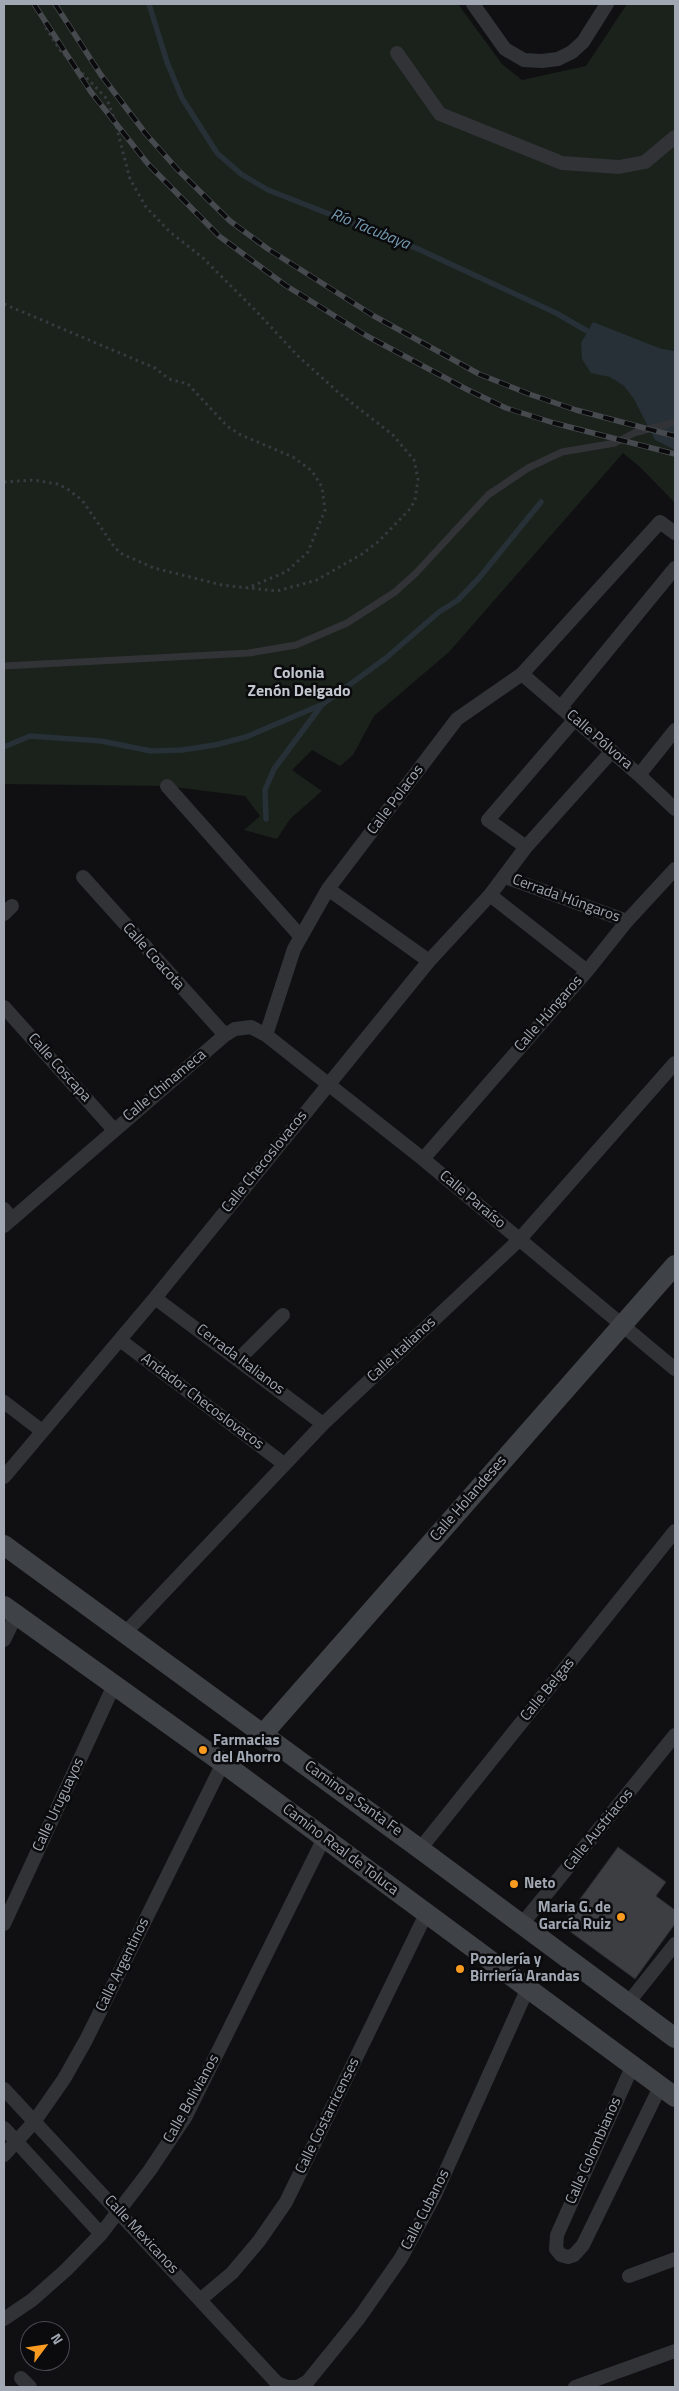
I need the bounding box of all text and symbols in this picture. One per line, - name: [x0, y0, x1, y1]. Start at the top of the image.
- water label: Río Tacubaya: [328, 205, 412, 255]
- district label: Colonia Zenón Delgado: [248, 664, 350, 702]
- street label: Calle Pólvora: [562, 707, 636, 773]
- street label: Calle Polacos: [364, 762, 428, 838]
- street label: Cerrada Húngaros: [510, 871, 622, 927]
- street label: Calle Coacota: [118, 920, 188, 994]
- street label: Calle Húngaros: [511, 972, 587, 1056]
- street label: Calle Coscapa: [24, 1030, 94, 1106]
- street label: Calle Chinameca: [120, 1046, 210, 1126]
- street label: Calle Checoslovacos: [218, 1107, 312, 1217]
- street label: Calle Paraíso: [435, 1167, 509, 1233]
- street label: Calle Italianos: [364, 1314, 440, 1386]
- street label: Cerrada Italianos: [192, 1321, 288, 1399]
- street label: Andador Checoslovacos: [137, 1350, 267, 1454]
- street label: Calle Holandeses: [427, 1453, 511, 1545]
- street label: Calle Belgas: [517, 1655, 579, 1725]
- place label: Farmacias del Ahorro: [213, 1732, 281, 1767]
- marker: Farmacias del Ahorro: [197, 1744, 209, 1756]
- street label: Calle Uruguayos: [29, 1755, 89, 1855]
- street label: Camino a Santa Fe: [301, 1757, 405, 1841]
- street label: Calle Austriacos: [561, 1785, 637, 1875]
- street label: Camino Real de Toluca: [278, 1801, 402, 1899]
- place label: Neto: [524, 1875, 555, 1893]
- marker: Neto: [508, 1878, 520, 1890]
- place label: Maria G. de García Ruiz: [538, 1899, 611, 1934]
- marker: Maria G. de García Ruiz: [615, 1911, 627, 1923]
- street label: Calle Argentinos: [92, 1915, 154, 2015]
- place label: Pozolería y Birriería Arandas: [470, 1951, 580, 1986]
- marker: Pozolería y Birriería Arandas: [454, 1963, 466, 1975]
- street label: Calle Bolivianos: [160, 2052, 224, 2146]
- street label: Calle Costarricenses: [292, 2055, 364, 2177]
- street label: Calle Colombianos: [562, 2095, 626, 2207]
- street label: Calle Cubanos: [398, 2167, 454, 2253]
- street label: Calle Mexicanos: [100, 2192, 182, 2278]
- north arrow: [20, 2321, 70, 2371]
- text: N: [46, 2329, 69, 2348]

